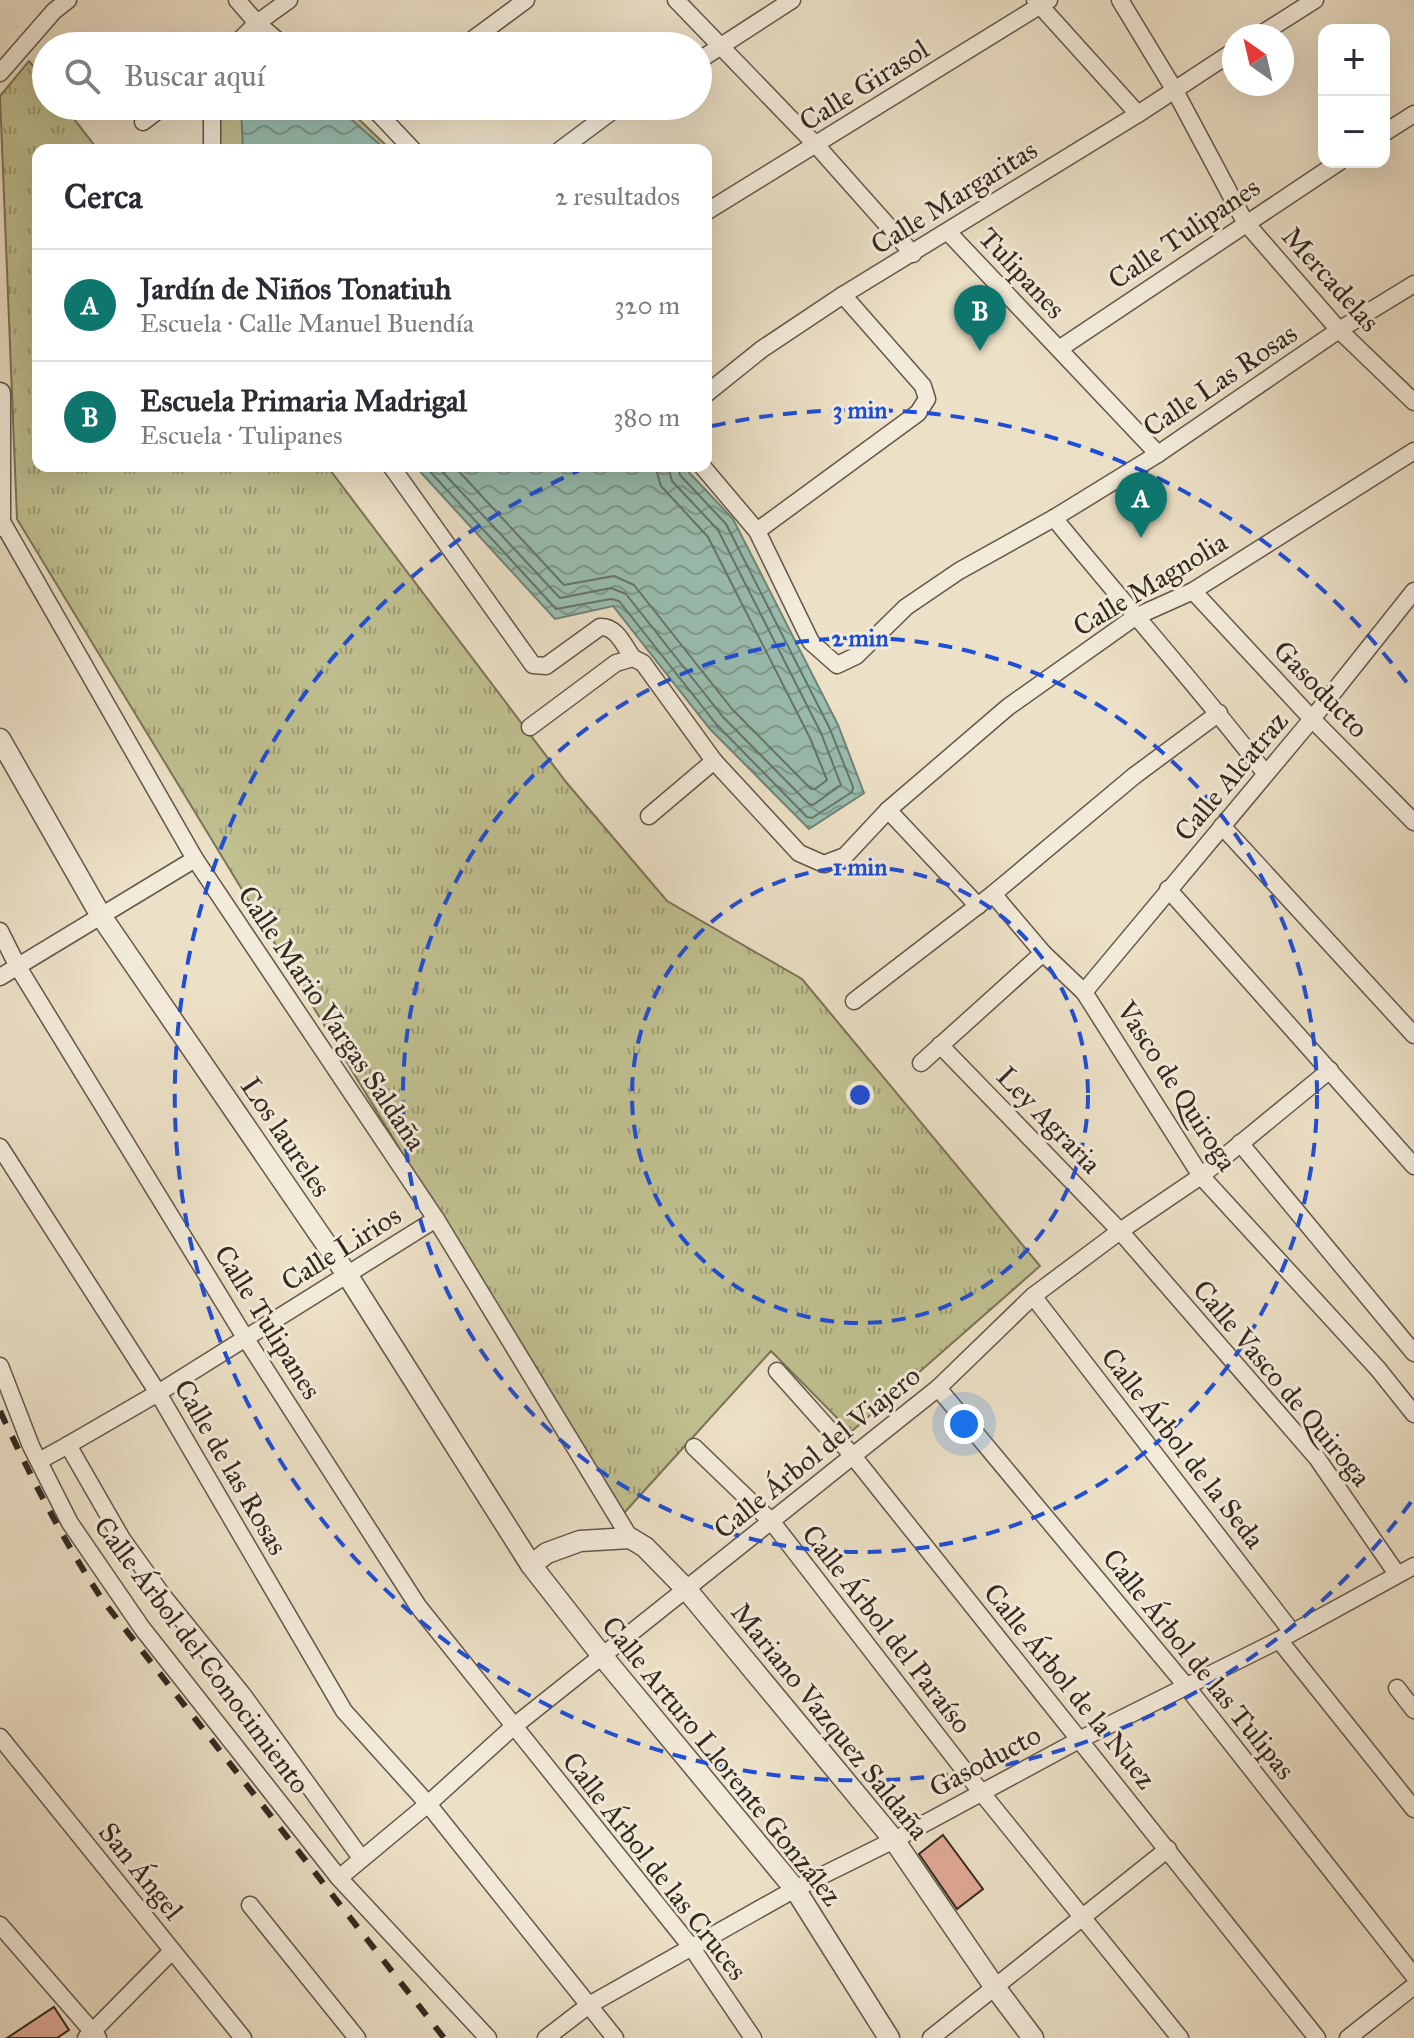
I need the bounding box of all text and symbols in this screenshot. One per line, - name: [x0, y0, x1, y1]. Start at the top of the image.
- north arrow: [1222, 24, 1294, 96]
- map controls: [1318, 24, 1390, 168]
- button: +: [1318, 24, 1390, 96]
- street label: Calle Girasol: [793, 31, 936, 139]
- search box: [32, 32, 712, 120]
- icon: search: [60, 54, 104, 98]
- text: Buscar aquí: [124, 58, 265, 94]
- button: −: [1318, 96, 1390, 168]
- street label: Calle Margaritas: [864, 132, 1044, 262]
- street label: Calle Tulipanes: [1101, 169, 1267, 297]
- text: Cerca: [64, 176, 143, 217]
- text: 2 resultados: [555, 180, 680, 212]
- street label: Mercadelas: [1275, 219, 1387, 339]
- street label: Tulipanes: [971, 220, 1073, 326]
- text: Jardín de Niños Tonatiuh: [140, 271, 451, 307]
- pin: B: [954, 285, 1006, 351]
- text: A: [81, 289, 99, 321]
- text: 320 m: [614, 289, 680, 321]
- text: Escuela · Calle Manuel Buendía: [140, 307, 474, 339]
- street label: Calle Las Rosas: [1136, 316, 1304, 444]
- text: Escuela Primaria Madrigal: [140, 383, 467, 419]
- text: 3 min: [833, 395, 887, 425]
- text: B: [81, 401, 99, 433]
- text: 380 m: [613, 401, 680, 433]
- text: Escuela · Tulipanes: [140, 419, 342, 451]
- pin: A: [1115, 472, 1167, 538]
- street label: Calle Magnolia: [1066, 524, 1234, 644]
- text: 2 min: [832, 623, 888, 653]
- street label: Gasoducto: [1266, 633, 1376, 745]
- street label: Calle Alcatraz: [1167, 704, 1295, 848]
- text: 1 min: [833, 852, 887, 882]
- street label: Calle Mario Vargas Saldaña: [230, 879, 434, 1157]
- street label: Vasco de Quiroga: [1109, 994, 1245, 1178]
- street label: Ley Agraria: [989, 1059, 1109, 1181]
- street label: Los laureles: [233, 1070, 339, 1204]
- centre of rings: [846, 1081, 874, 1109]
- street label: Calle Lirios: [275, 1197, 407, 1299]
- street label: Calle Tulipanes: [207, 1238, 329, 1406]
- street label: Calle Vasco de Quiroga: [1185, 1273, 1379, 1494]
- street label: Calle Árbol de la Seda: [1094, 1341, 1272, 1556]
- street label: Calle Árbol del Viajero: [707, 1358, 927, 1546]
- street label: Calle de las Rosas: [167, 1373, 295, 1561]
- your location: [944, 1404, 984, 1444]
- street label: Calle Árbol del Conocimiento: [86, 1509, 318, 1801]
- street label: Calle Árbol del Paraíso: [795, 1518, 979, 1740]
- street label: Calle Árbol de las Tulipas: [1095, 1542, 1303, 1786]
- street label: Calle Árbol de la Nuez: [976, 1576, 1164, 1796]
- street label: Mariano Vazquez Saldaña: [723, 1595, 937, 1847]
- street label: Calle Arturo Llorente González: [594, 1609, 850, 1913]
- street label: Gasoducto: [923, 1717, 1047, 1805]
- street label: Calle Árbol de las Cruces: [555, 1745, 755, 1987]
- street label: San Ángel: [91, 1815, 191, 1927]

